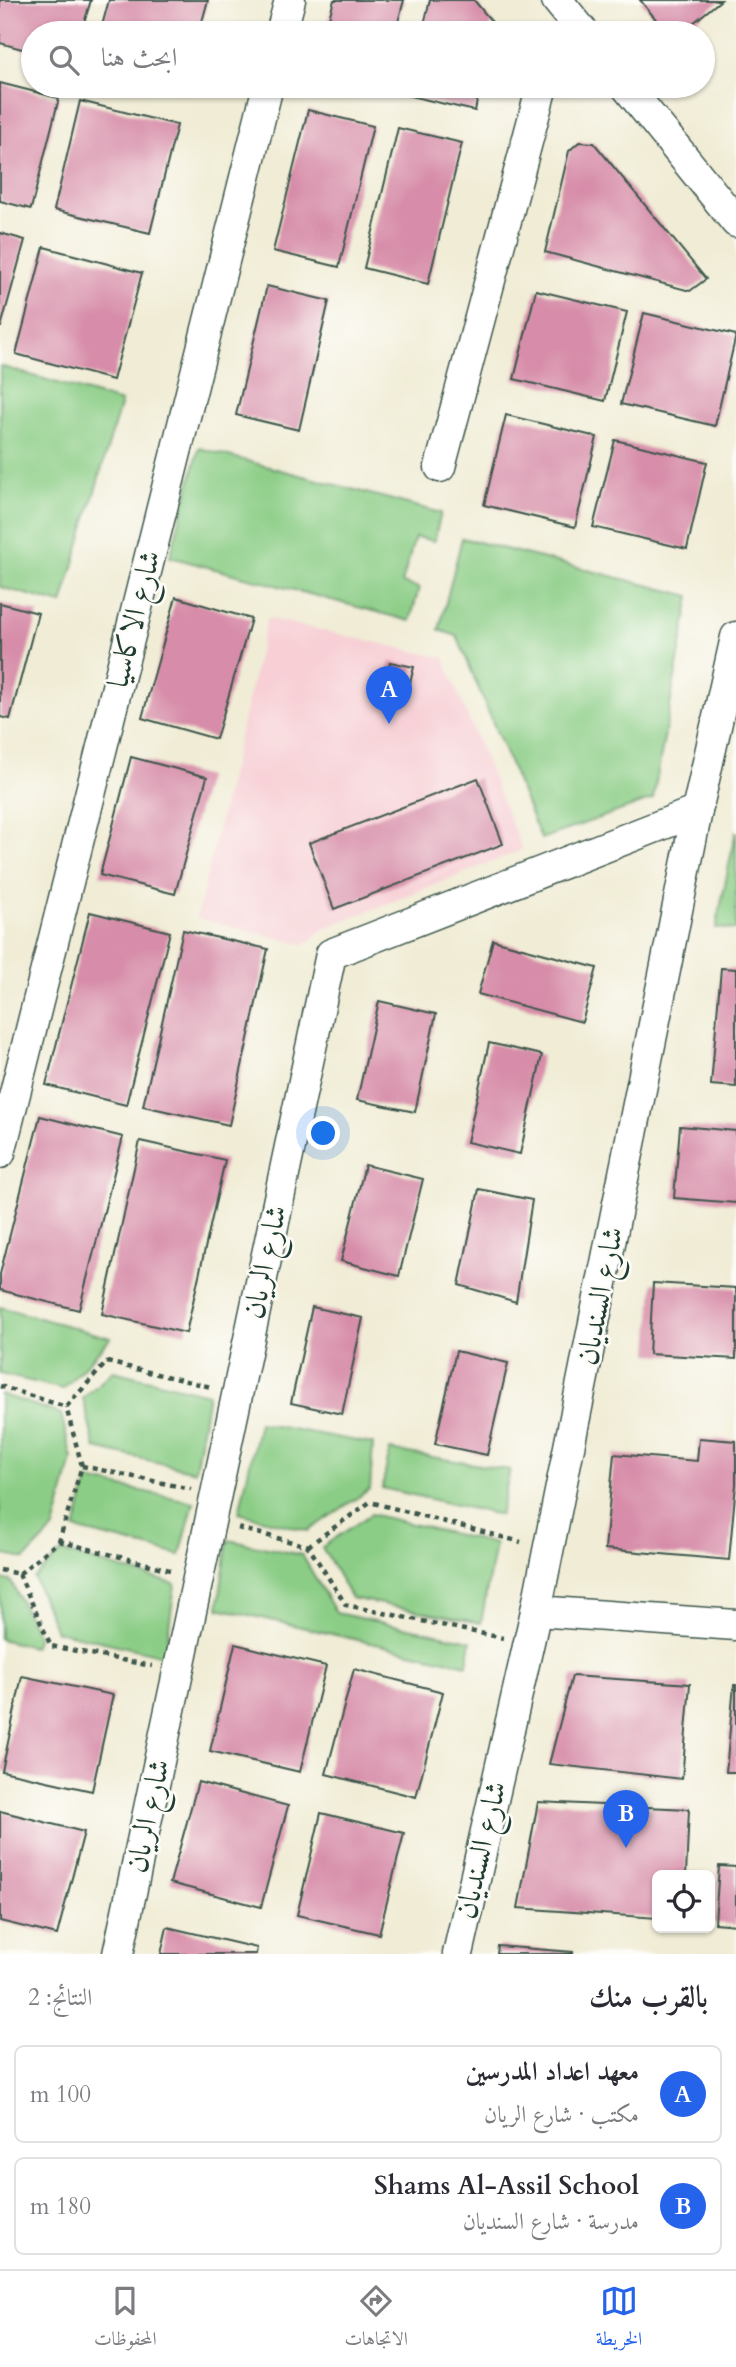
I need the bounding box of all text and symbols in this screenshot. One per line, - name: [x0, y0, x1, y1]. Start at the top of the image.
- search box: [21, 21, 715, 98]
- text: ابحث هنا: [101, 40, 177, 75]
- icon: search: [45, 41, 83, 79]
- street label: شارع الاكاسيا: [97, 546, 175, 693]
- pin: A: [366, 666, 412, 724]
- your location: [306, 1116, 340, 1150]
- street label: شارع الريان: [233, 1201, 301, 1323]
- street label: شارع السنديان: [567, 1223, 637, 1369]
- street label: شارع الريان: [116, 1755, 184, 1877]
- street label: شارع السنديان: [445, 1777, 521, 1924]
- pin: B: [603, 1790, 649, 1848]
- map controls: [652, 1870, 715, 1933]
- button: locate: [652, 1870, 715, 1933]
- text: بالقرب منك: [589, 1977, 708, 2018]
- text: النتائج: 2: [28, 1982, 92, 2013]
- text: معهد اعداد المدرسين: [466, 2054, 639, 2089]
- text: 100 m: [30, 2079, 91, 2110]
- text: A: [674, 2079, 692, 2110]
- text: مكتب · شارع الريان: [484, 2099, 639, 2130]
- text: Shams Al-Assil School: [374, 2168, 639, 2203]
- text: 180 m: [30, 2191, 91, 2222]
- text: B: [675, 2191, 691, 2222]
- text: مدرسة · شارع السنديان: [463, 2206, 639, 2237]
- tab: المحفوظات: [94, 2282, 157, 2357]
- tab: الاتجاهات: [345, 2282, 408, 2357]
- tab: الخريطة: [596, 2282, 642, 2357]

